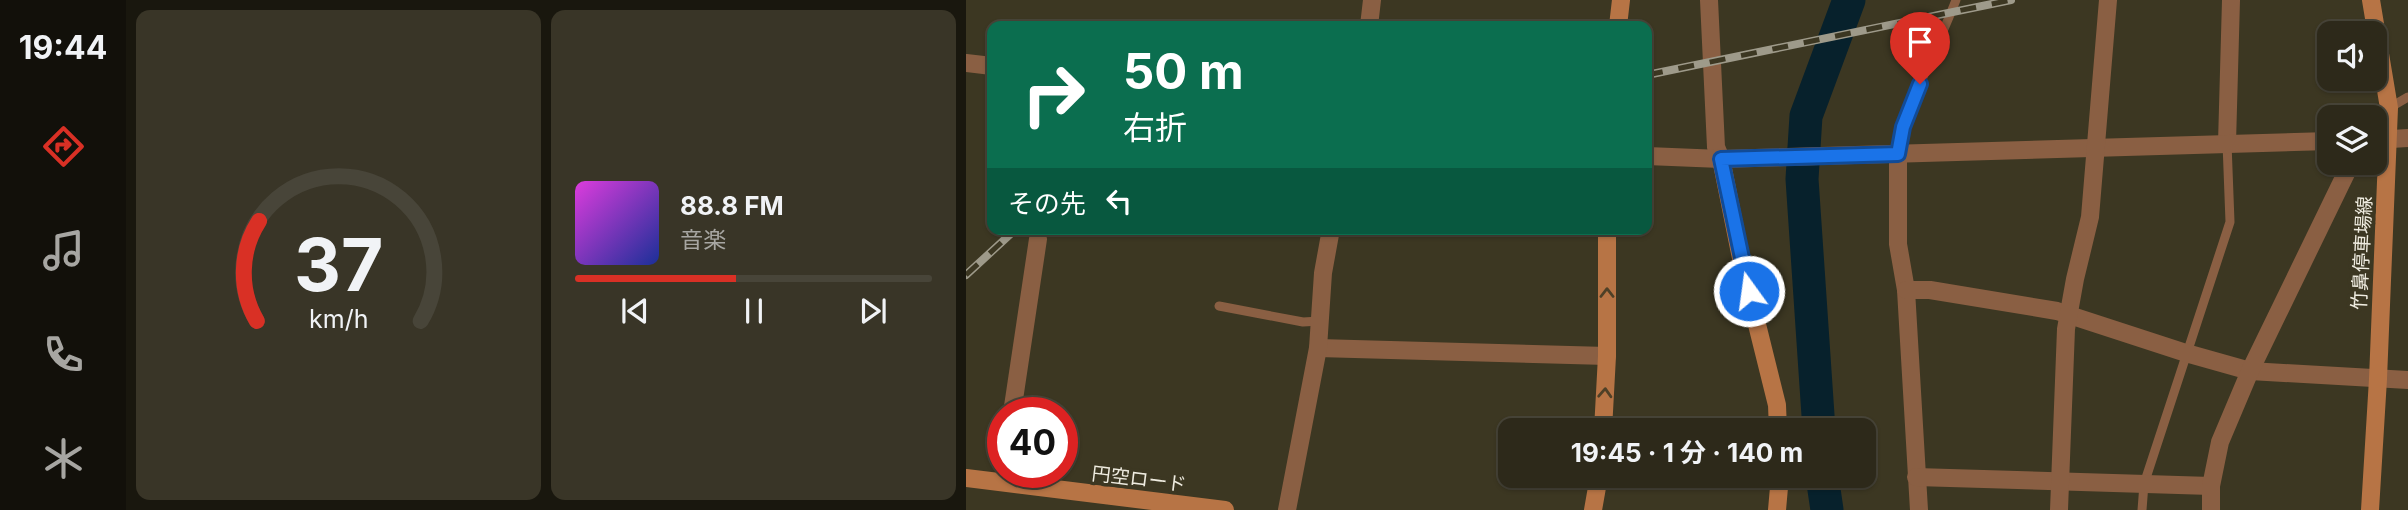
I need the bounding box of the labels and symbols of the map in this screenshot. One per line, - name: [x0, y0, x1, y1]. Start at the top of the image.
- pin: [1890, 12.0, 1950, 84]
- street label: 竹鼻停車場線: [2348, 195, 2376, 311]
- position arrow: [1712, 254, 1786, 328]
- one-way arrow: [1599, 287, 1615, 297]
- one-way arrow: [1598, 387, 1613, 398]
- speed limit sign: 40: [987, 397, 1078, 488]
- street label: 円空ロード: [1090, 462, 1188, 496]

